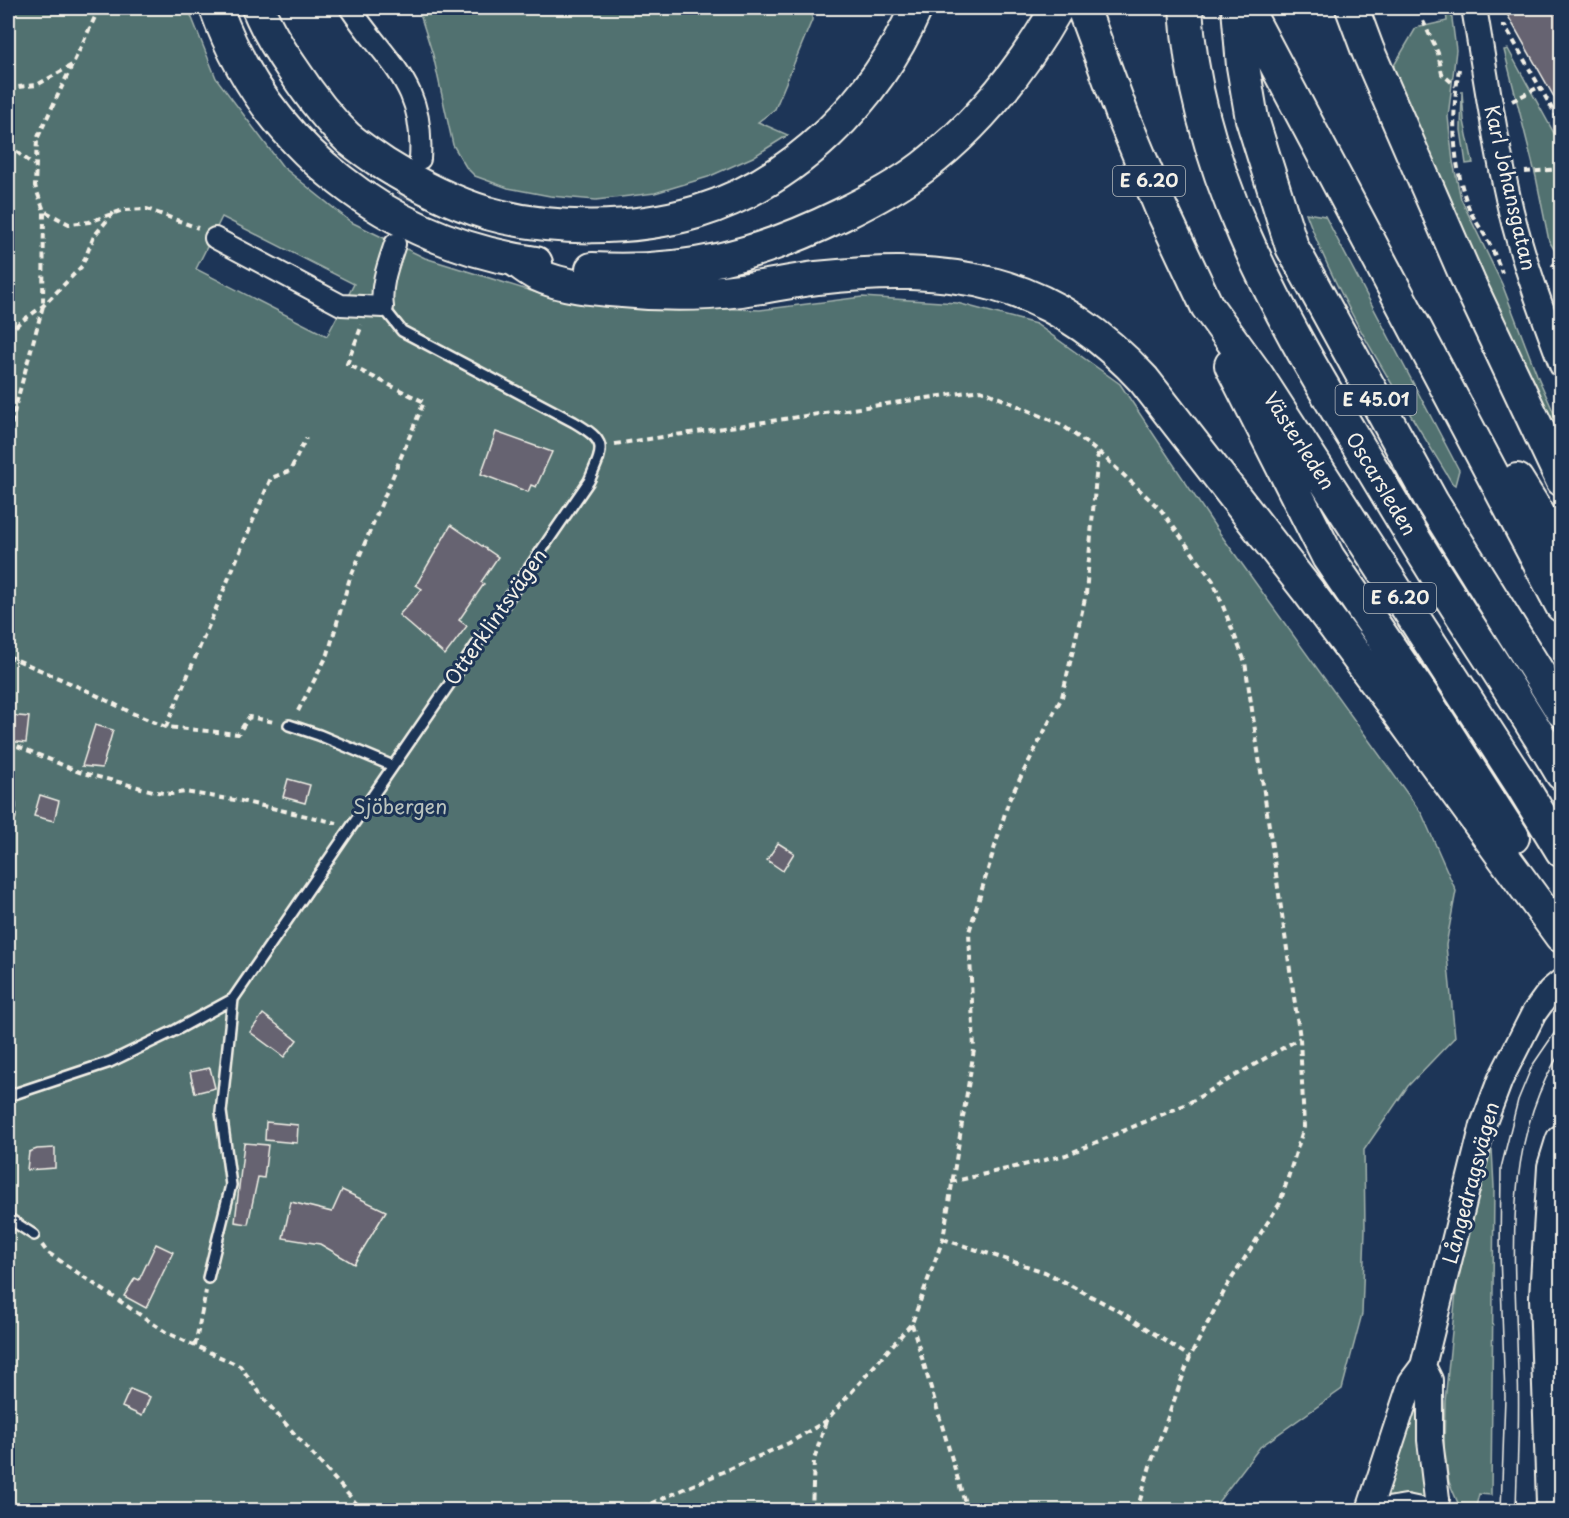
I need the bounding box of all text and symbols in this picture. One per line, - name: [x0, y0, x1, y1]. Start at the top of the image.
- street label: Karl Johansgatan: [1477, 102, 1545, 273]
- road number: E 6.20: [1113, 166, 1185, 196]
- street label: Västerleden: [1257, 385, 1343, 495]
- road number: E 45.01: [1336, 385, 1416, 415]
- street label: Oscarsleden: [1339, 426, 1425, 541]
- street label: Otterklintsvägen: [437, 542, 554, 691]
- road number: E 6.20: [1364, 583, 1436, 613]
- park label: Sjöbergen: [353, 791, 447, 821]
- street label: Långedragsvägen: [1434, 1098, 1506, 1267]

